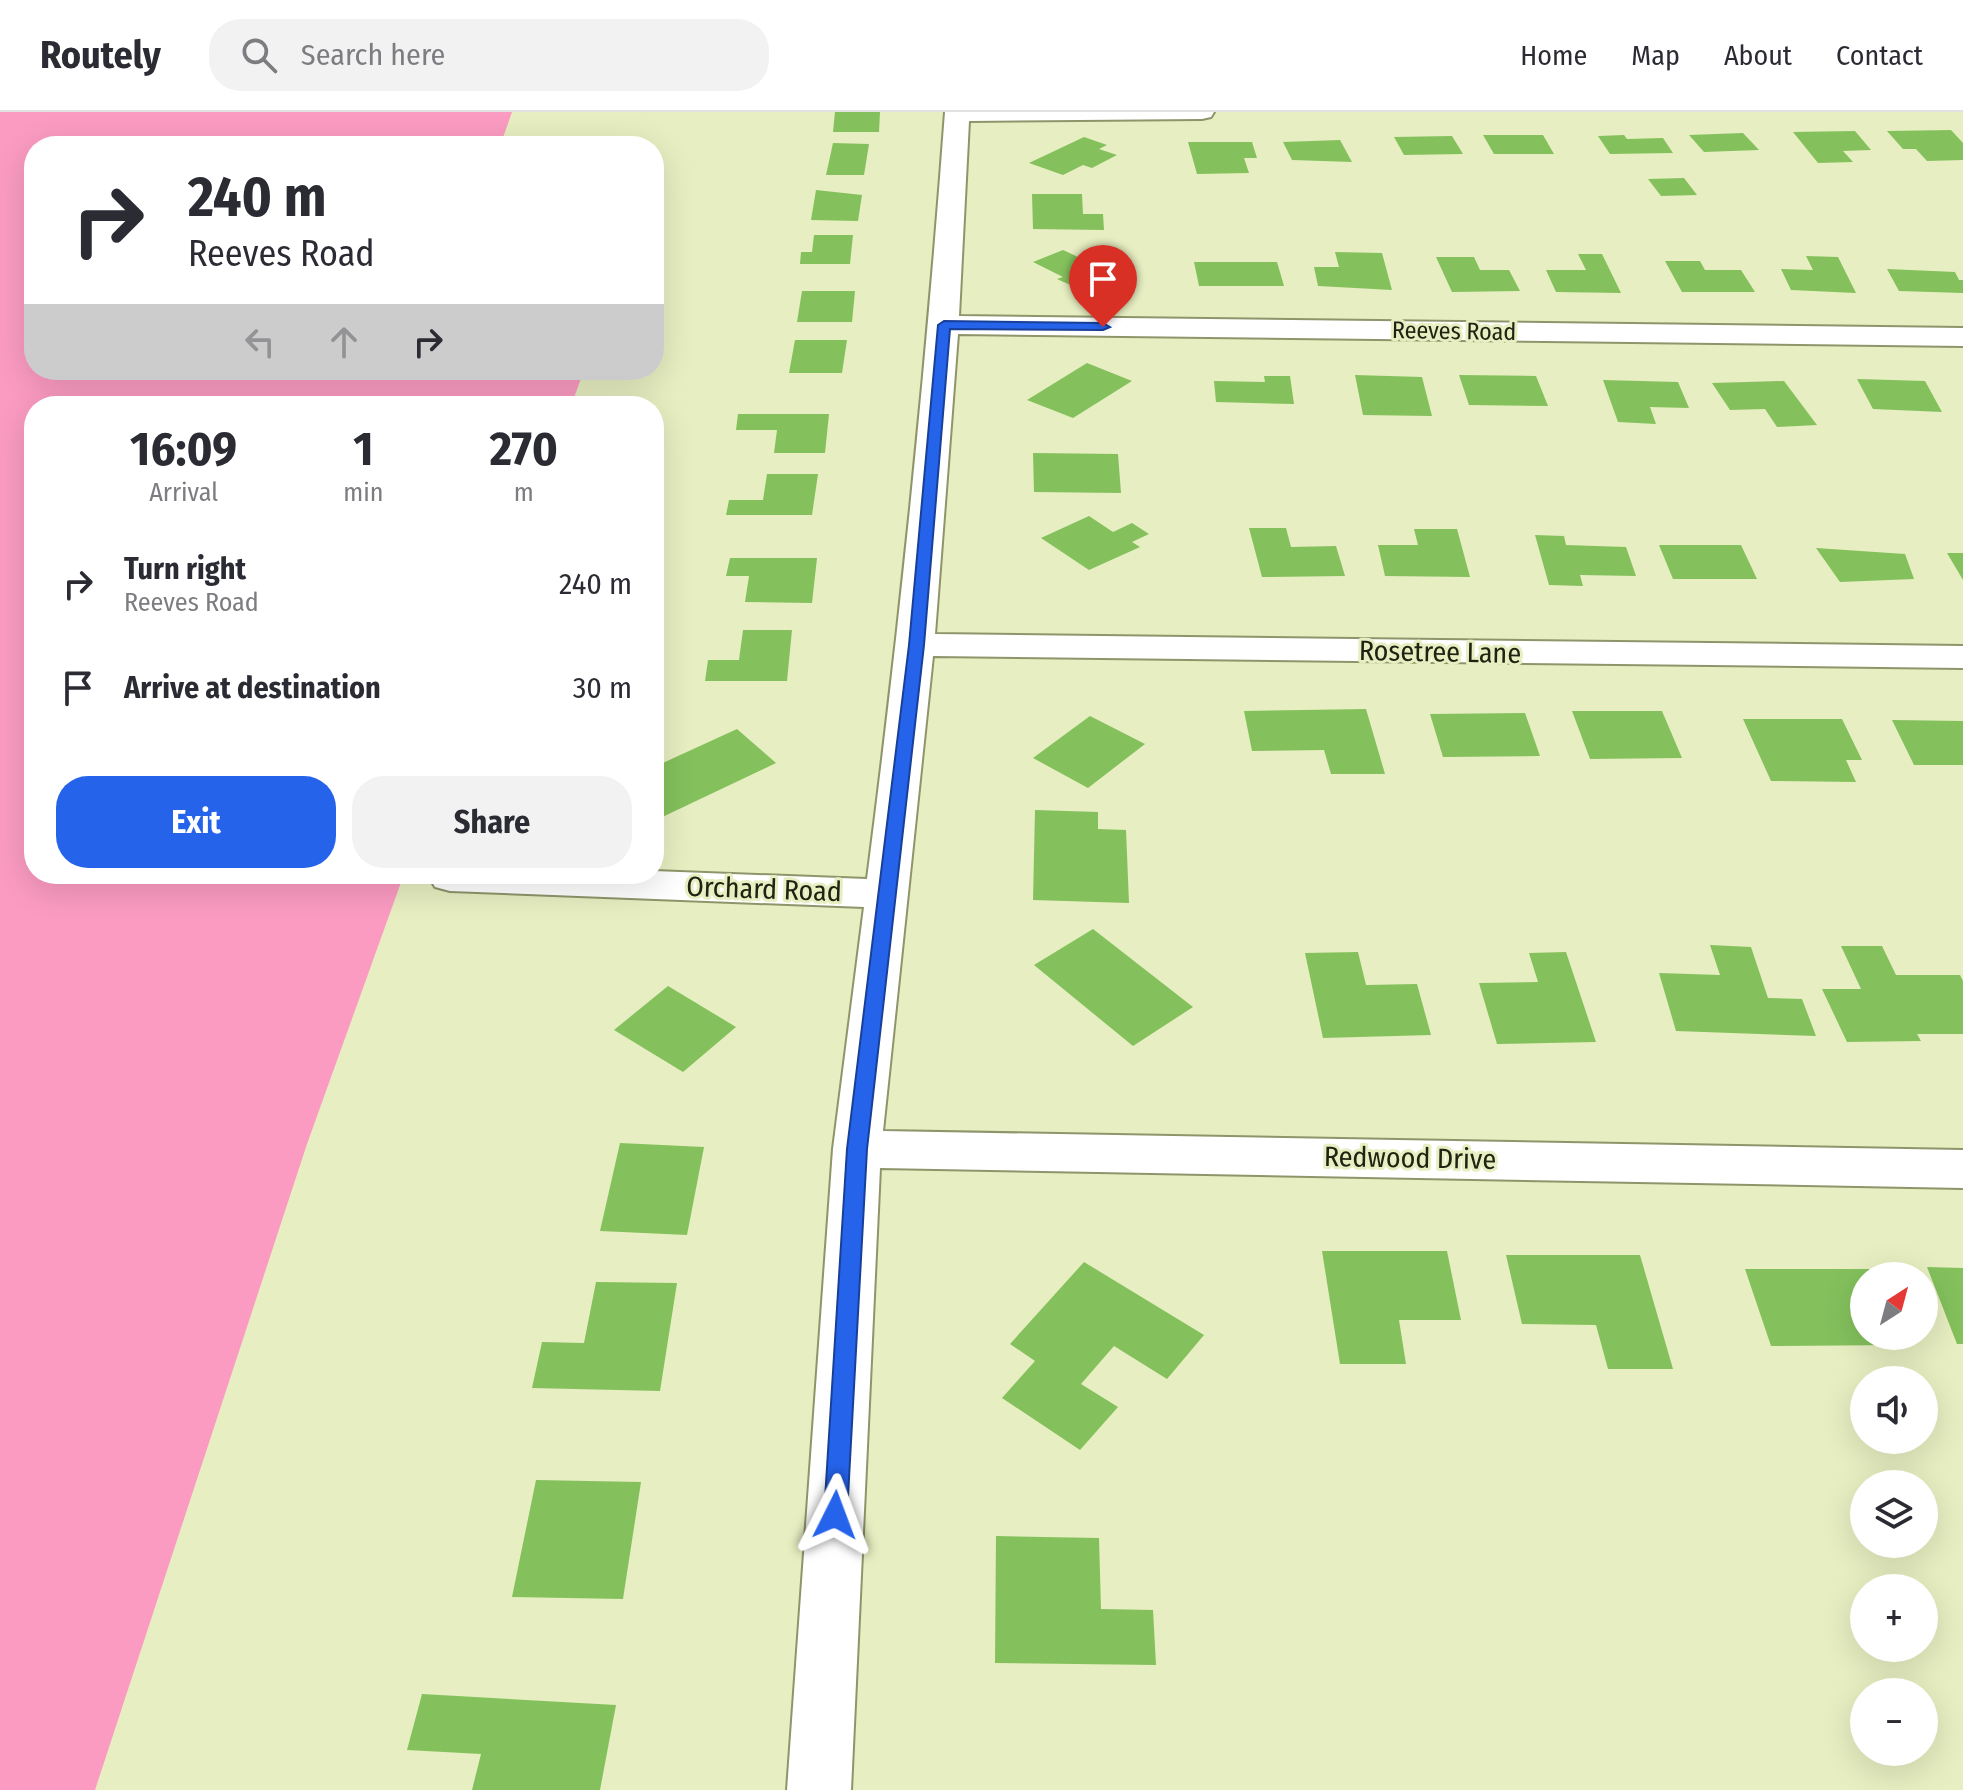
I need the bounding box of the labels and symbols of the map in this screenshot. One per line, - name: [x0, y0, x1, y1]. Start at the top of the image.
- pin: [1069, 245, 1137, 327]
- street label: Reeves Road: [1392, 316, 1516, 346]
- street label: Rosetree Lane: [1359, 634, 1521, 670]
- street label: Orchard Road: [686, 870, 842, 908]
- street label: Redwood Drive: [1324, 1140, 1496, 1176]
- north arrow: [1850, 1262, 1938, 1350]
- position arrow: [793, 1473, 877, 1557]

